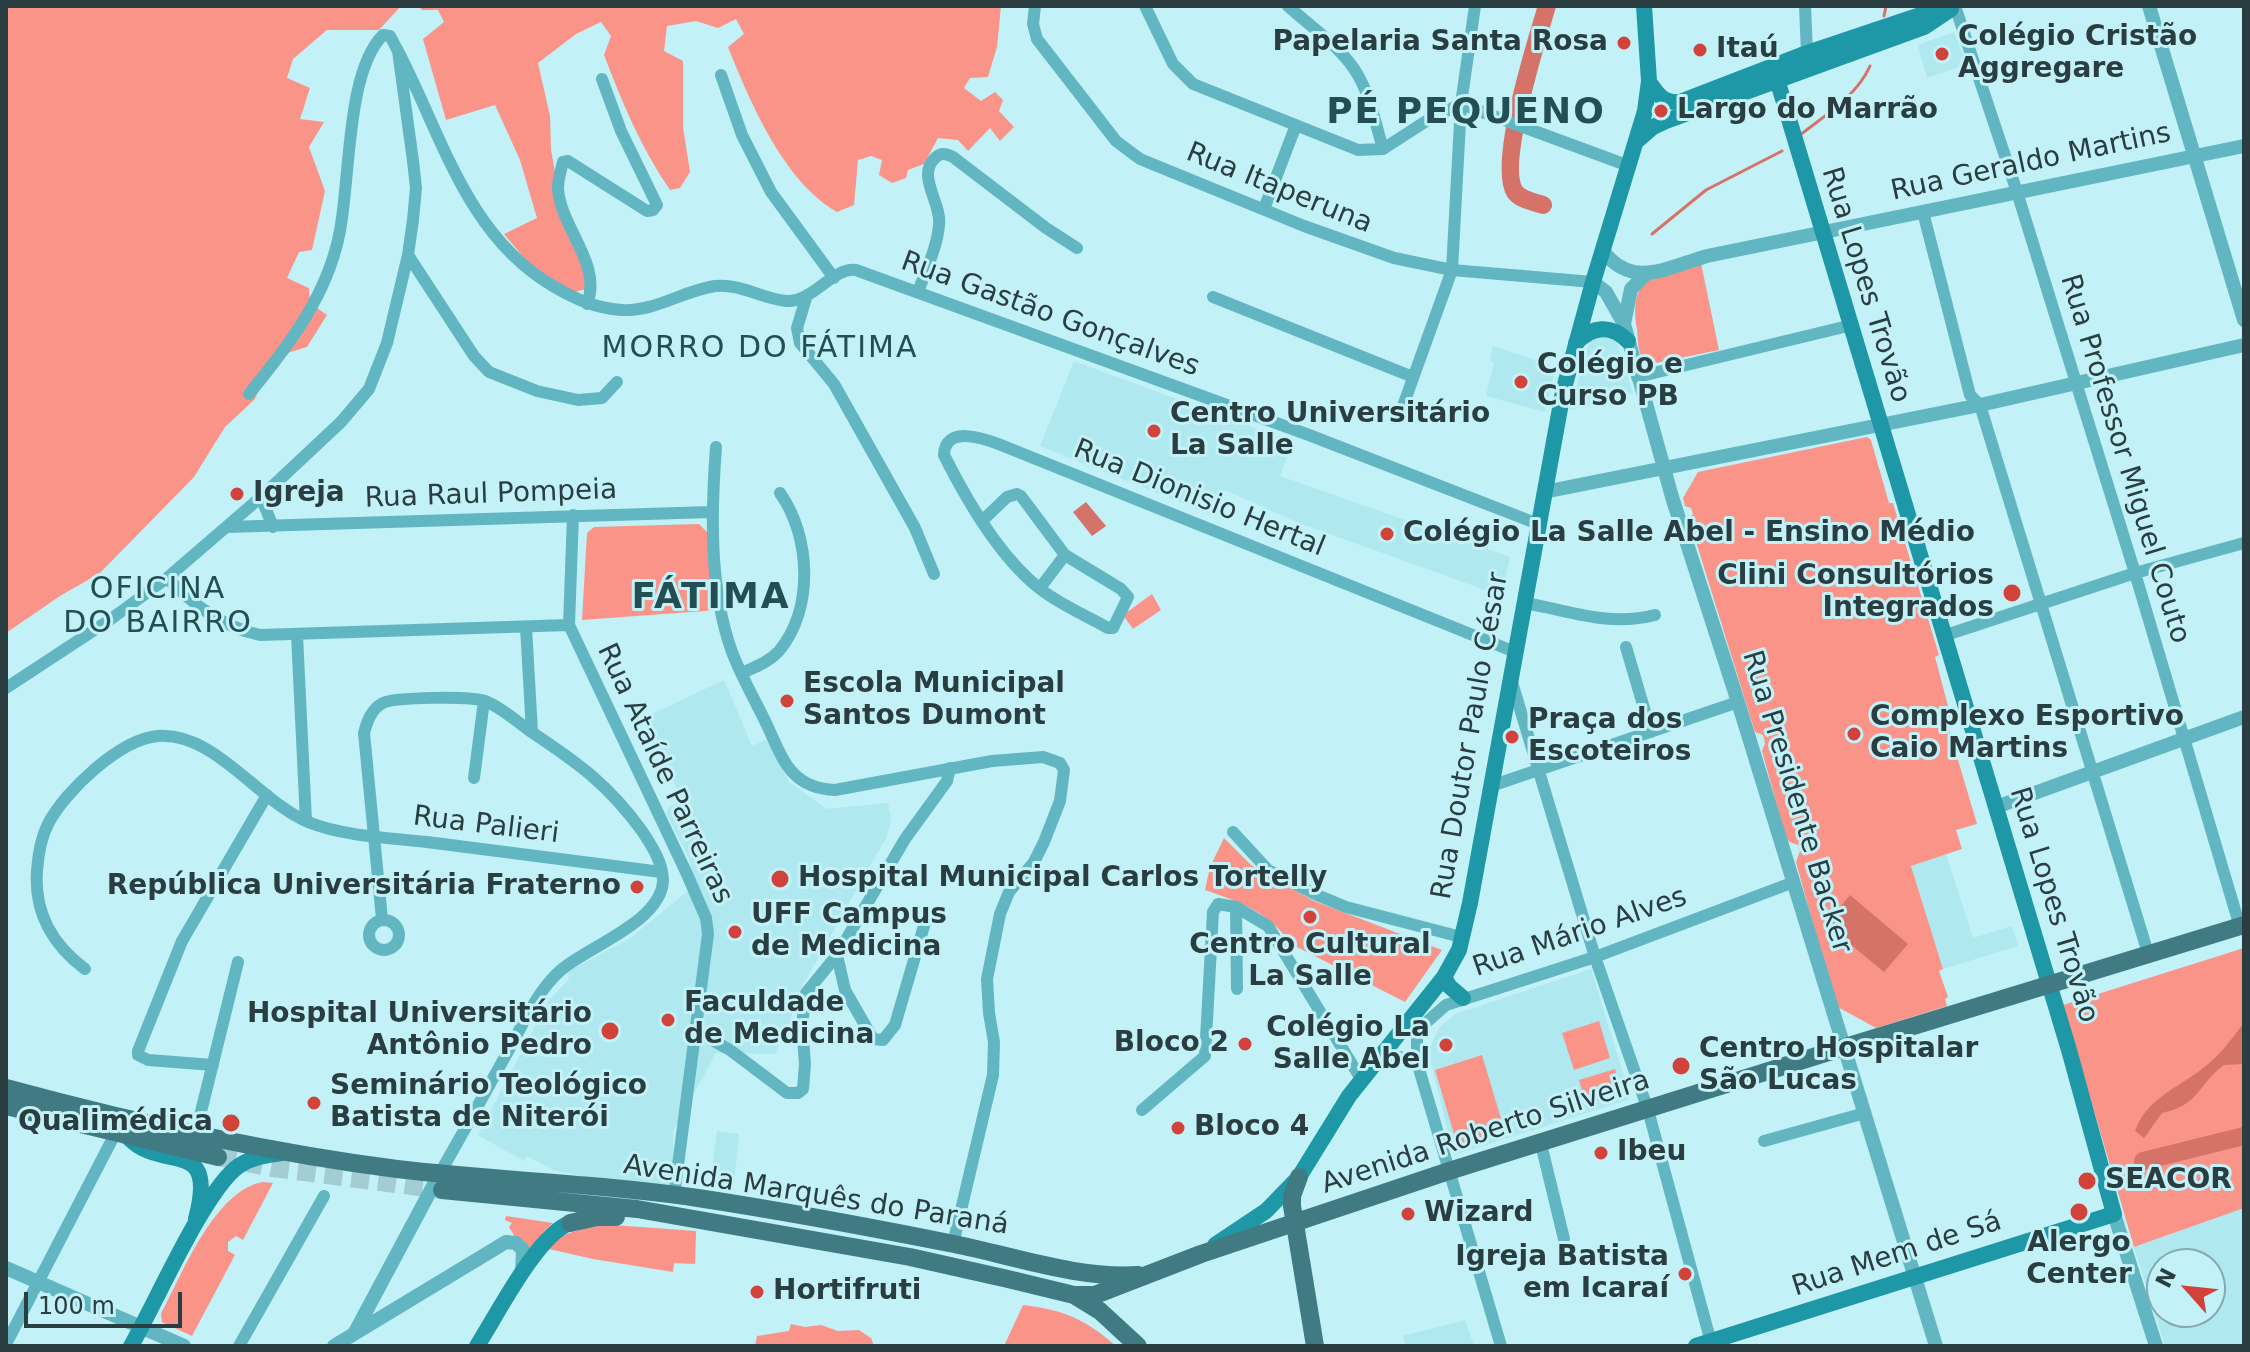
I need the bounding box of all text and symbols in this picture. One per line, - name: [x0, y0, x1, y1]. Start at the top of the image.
- place label: Colégio Cristão Aggregare: [1958, 21, 2197, 87]
- place label: Papelaria Santa Rosa: [1272, 26, 1608, 60]
- place label: Itaú: [1716, 33, 1779, 67]
- marker: Papelaria Santa Rosa: [1615, 34, 1633, 52]
- marker: Itaú: [1691, 41, 1709, 59]
- marker: Colégio Cristão Aggregare: [1933, 45, 1951, 63]
- district label: PÉ PEQUENO: [1326, 92, 1606, 136]
- place label: Largo do Marrão: [1677, 94, 1938, 128]
- marker: Largo do Marrão: [1652, 102, 1670, 120]
- street label: Rua Geraldo Martins: [1888, 117, 2174, 209]
- street label: Rua Itaperuna: [1181, 136, 1377, 242]
- street label: Rua Lopes Trovão: [1813, 163, 1917, 407]
- street label: Rua Gastão Gonçalves: [896, 245, 1204, 385]
- street label: Rua Professor Miguel Couto: [2052, 270, 2196, 648]
- district label: MORRO DO FÁTIMA: [602, 331, 918, 367]
- place label: Colégio e Curso PB: [1537, 349, 1683, 415]
- marker: Colégio e Curso PB: [1512, 373, 1530, 391]
- place label: Centro Universitário La Salle: [1170, 398, 1490, 464]
- marker: Centro Universitário La Salle: [1145, 422, 1163, 440]
- street label: Rua Dionisio Hertal: [1068, 433, 1330, 565]
- street label: Rua Raul Pompeia: [364, 474, 618, 516]
- place label: Igreja: [253, 477, 345, 511]
- marker: Igreja: [228, 485, 246, 503]
- place label: Colégio La Salle Abel - Ensino Médio: [1403, 517, 1975, 551]
- marker: Colégio La Salle Abel - Ensino Médio: [1378, 525, 1396, 543]
- place label: Clini Consultórios Integrados: [1717, 560, 1994, 626]
- street label: Rua Doutor Paulo César: [1426, 570, 1516, 902]
- district label: OFICINA DO BAIRRO: [63, 572, 253, 642]
- district label: FÁTIMA: [631, 577, 791, 621]
- marker: Clini Consultórios Integrados: [2001, 582, 2023, 604]
- street label: Rua Ataíde Parreiras: [589, 638, 739, 910]
- street label: Rua Presidente Backer: [1734, 647, 1858, 957]
- place label: Escola Municipal Santos Dumont: [803, 668, 1065, 734]
- marker: Escola Municipal Santos Dumont: [778, 692, 796, 710]
- place label: Complexo Esportivo Caio Martins: [1870, 701, 2184, 767]
- place label: Praça dos Escoteiros: [1528, 704, 1691, 770]
- marker: Complexo Esportivo Caio Martins: [1845, 725, 1863, 743]
- marker: Praça dos Escoteiros: [1503, 728, 1521, 746]
- street label: Rua Lopes Trovão: [2001, 783, 2105, 1027]
- street label: Rua Palieri: [411, 800, 561, 852]
- place label: Hospital Municipal Carlos Tortelly: [798, 862, 1327, 896]
- marker: Hospital Municipal Carlos Tortelly: [769, 868, 791, 890]
- place label: República Universitária Fraterno: [107, 870, 621, 904]
- marker: República Universitária Fraterno: [628, 878, 646, 896]
- street label: Rua Mário Alves: [1469, 881, 1691, 985]
- place label: UFF Campus de Medicina: [751, 899, 947, 965]
- marker: Centro Cultural La Salle: [1301, 908, 1319, 926]
- marker: UFF Campus de Medicina: [726, 923, 744, 941]
- place label: Centro Cultural La Salle: [1189, 929, 1431, 995]
- place label: Faculdade de Medicina: [684, 987, 874, 1053]
- place label: Hospital Universitário Antônio Pedro: [247, 998, 592, 1064]
- marker: Faculdade de Medicina: [659, 1011, 677, 1029]
- place label: Colégio La Salle Abel: [1266, 1012, 1430, 1078]
- marker: Hospital Universitário Antônio Pedro: [599, 1020, 621, 1042]
- place label: Bloco 2: [1114, 1027, 1229, 1061]
- place label: Centro Hospitalar São Lucas: [1699, 1033, 1978, 1099]
- marker: Bloco 2: [1236, 1035, 1254, 1053]
- marker: Colégio La Salle Abel: [1437, 1036, 1455, 1054]
- marker: Centro Hospitalar São Lucas: [1670, 1055, 1692, 1077]
- street label: Avenida Roberto Silveira: [1318, 1064, 1654, 1202]
- place label: Seminário Teológico Batista de Niterói: [330, 1070, 647, 1136]
- marker: Seminário Teológico Batista de Niterói: [305, 1094, 323, 1112]
- place label: Qualimédica: [18, 1106, 213, 1140]
- place label: Bloco 4: [1194, 1111, 1309, 1145]
- marker: Qualimédica: [220, 1112, 242, 1134]
- marker: Bloco 4: [1169, 1119, 1187, 1137]
- place label: Ibeu: [1617, 1136, 1686, 1170]
- marker: Ibeu: [1592, 1144, 1610, 1162]
- street label: Avenida Marquês do Paraná: [621, 1149, 1011, 1243]
- place label: SEACOR: [2105, 1164, 2232, 1198]
- marker: SEACOR: [2076, 1170, 2098, 1192]
- place label: Wizard: [1424, 1197, 1534, 1231]
- marker: Alergo Center: [2068, 1201, 2090, 1223]
- marker: Wizard: [1399, 1205, 1417, 1223]
- street label: Rua Mem de Sá: [1788, 1205, 2006, 1305]
- place label: Alergo Center: [2026, 1227, 2132, 1293]
- place label: Igreja Batista em Icaraí: [1455, 1241, 1669, 1307]
- north arrow: [2146, 1248, 2226, 1328]
- text: N: [2151, 1264, 2181, 1292]
- marker: Igreja Batista em Icaraí: [1676, 1265, 1694, 1283]
- place label: Hortifruti: [773, 1275, 921, 1309]
- scale bar: [28, 1276, 186, 1326]
- marker: Hortifruti: [748, 1283, 766, 1301]
- text: 100 m: [38, 1292, 115, 1320]

